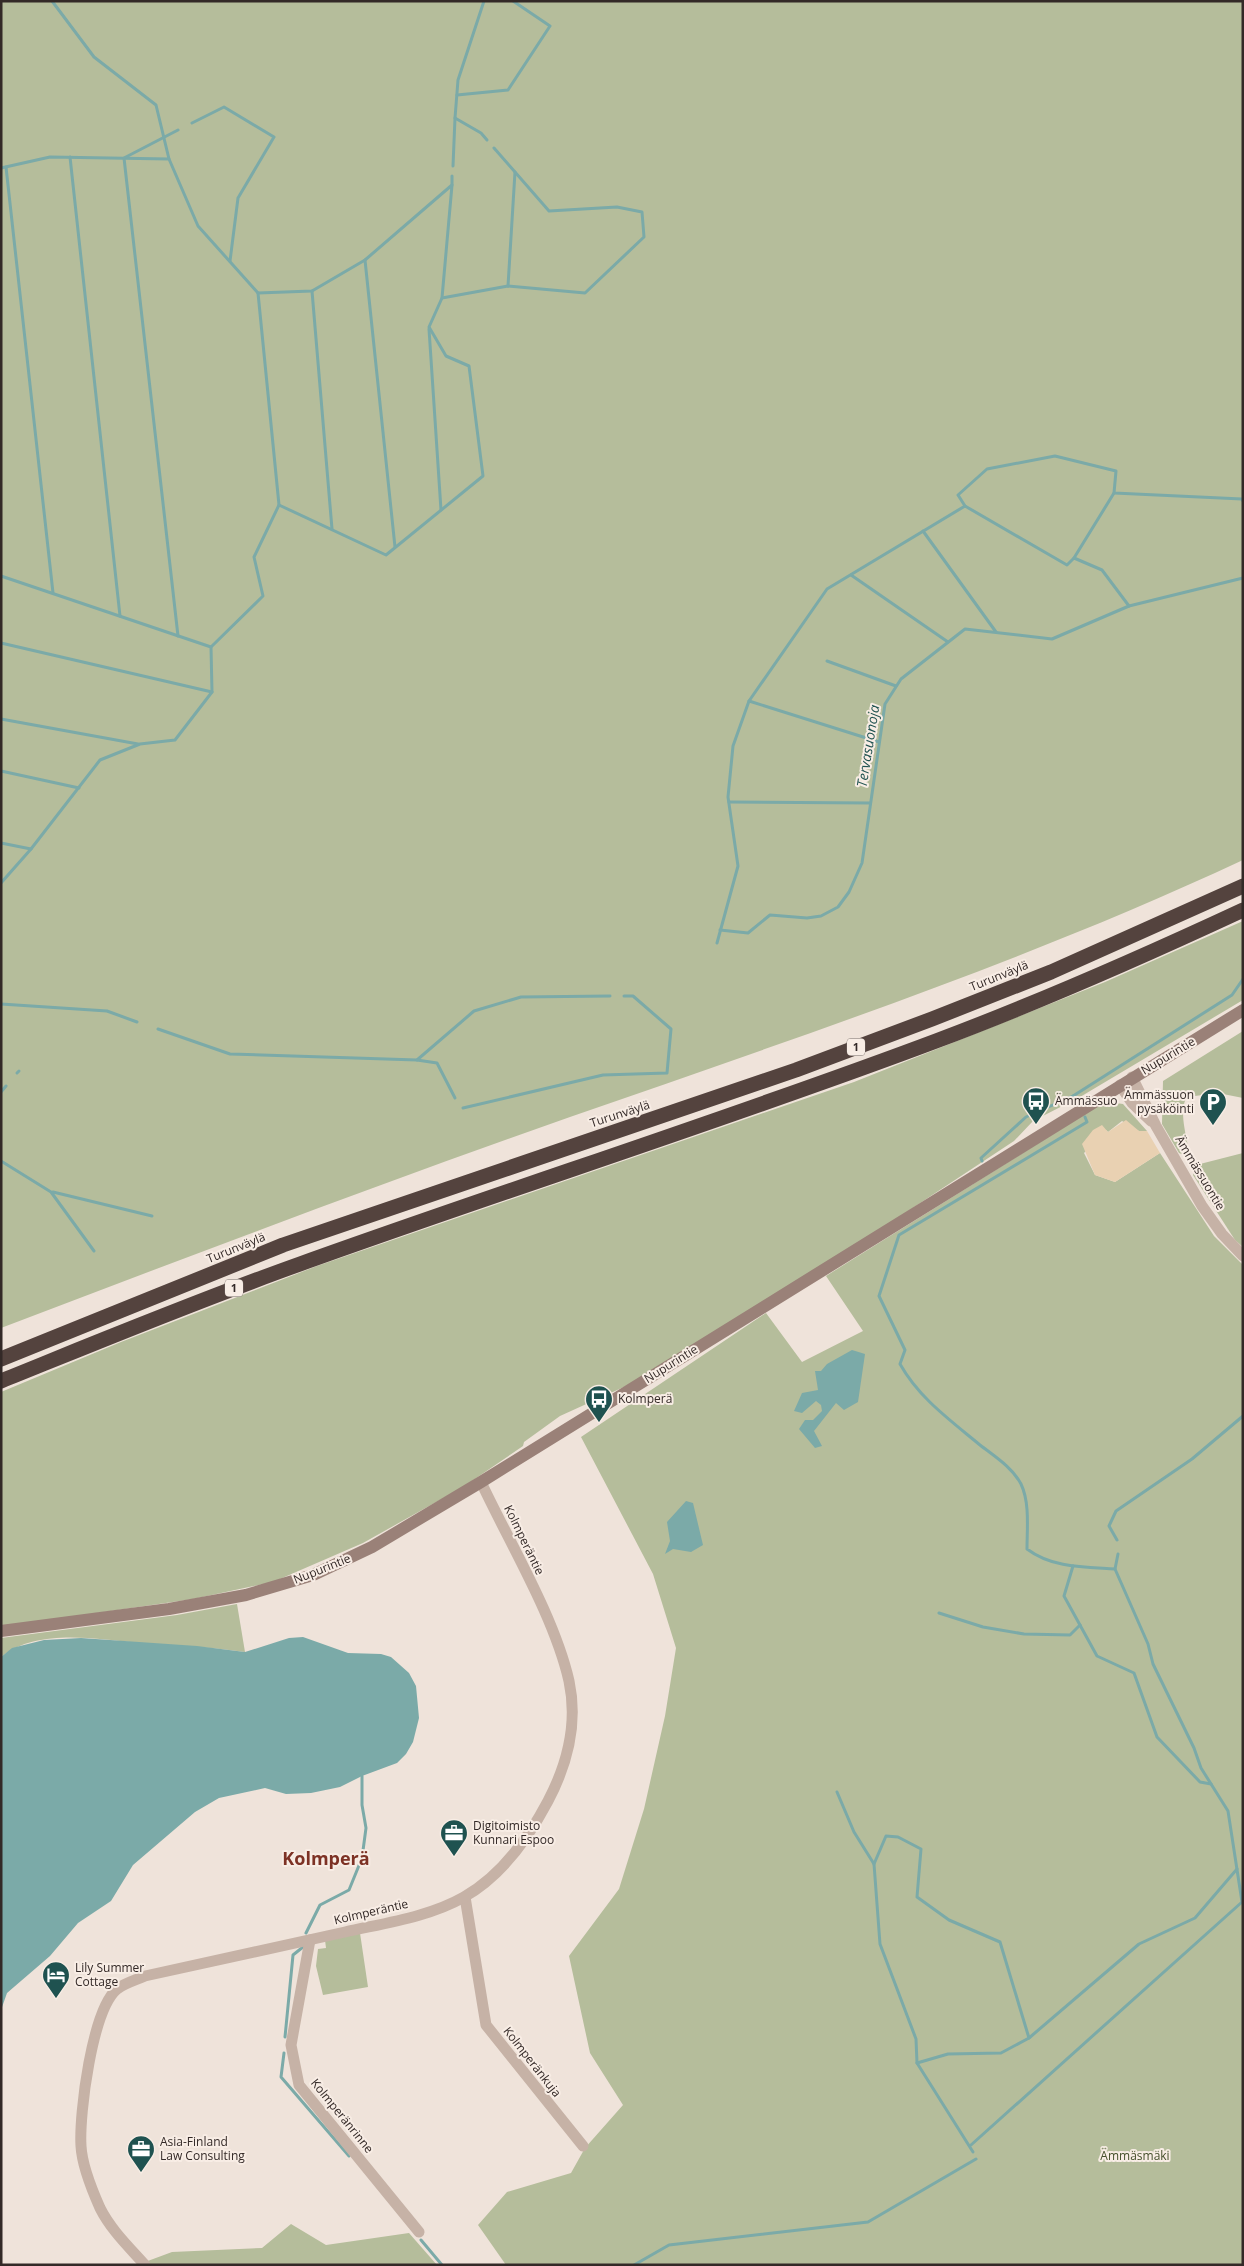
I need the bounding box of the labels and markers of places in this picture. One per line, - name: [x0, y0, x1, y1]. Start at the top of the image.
- bus stop icon: Ämmässuo: [1021, 1086, 1051, 1125]
- place label: Ämmässuon pysäköinti: [1124, 1086, 1194, 1117]
- parking icon: Ämmässuon pysäköinti: [1198, 1087, 1228, 1126]
- place label: Ämmässuo: [1055, 1092, 1118, 1109]
- bus stop icon: Kolmperä: [584, 1384, 614, 1423]
- place label: Kolmperä: [618, 1390, 672, 1407]
- place label: Digitoimisto Kunnari Espoo: [473, 1817, 554, 1848]
- office icon: Digitoimisto Kunnari Espoo: [439, 1818, 469, 1857]
- place label: Lily Summer Cottage: [75, 1959, 144, 1990]
- hotel icon: Lily Summer Cottage: [41, 1960, 71, 1999]
- place label: Asia-Finland Law Consulting: [160, 2133, 245, 2164]
- office icon: Asia-Finland Law Consulting: [126, 2134, 156, 2173]

